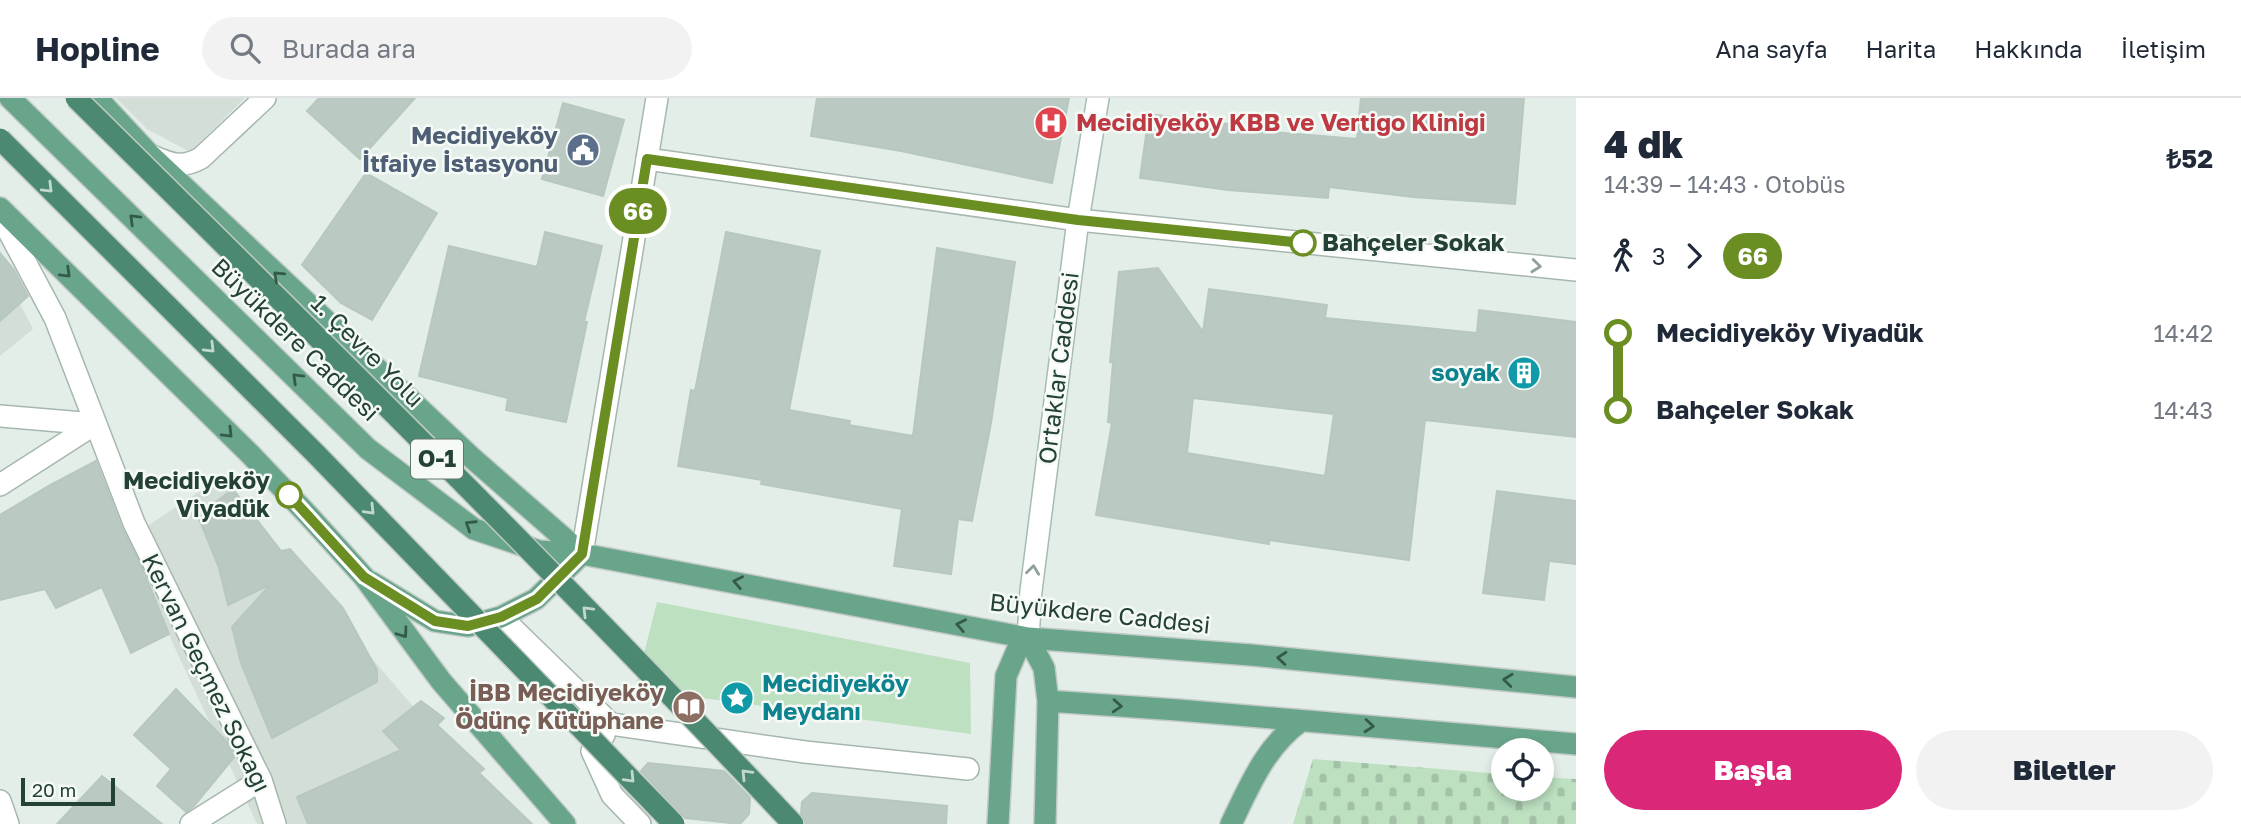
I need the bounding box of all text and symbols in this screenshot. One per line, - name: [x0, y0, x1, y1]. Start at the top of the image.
- search box: [202, 17, 692, 80]
- text: Hopline: [35, 29, 160, 68]
- icon: search: [226, 29, 264, 67]
- text: Burada ara: [282, 33, 416, 64]
- text: Ana sayfa: [1716, 34, 1827, 63]
- text: Harita: [1865, 34, 1936, 63]
- text: Hakkında: [1974, 34, 2083, 63]
- text: İletişim: [2121, 34, 2206, 63]
- hospital icon: Mecidiyeköy KBB ve Vertigo Kliniği: [1032, 104, 1070, 142]
- place label: Mecidiyeköy KBB ve Vertigo Kliniği: [1076, 107, 1486, 136]
- place label: Mecidiyeköy İtfaiye İstasyonu: [362, 120, 559, 177]
- text: 4 dk: [1604, 121, 1683, 166]
- public building icon: Mecidiyeköy İtfaiye İstasyonu: [564, 131, 602, 169]
- text: ₺52: [2166, 143, 2213, 174]
- text: 14:39 – 14:43 · Otobüs: [1604, 170, 1845, 198]
- one-way arrow: [40, 179, 53, 192]
- line badge: 66: [606, 188, 670, 234]
- text: 66: [623, 196, 653, 225]
- one-way arrow: [129, 215, 142, 228]
- place label: Bahçeler Sokak: [1322, 227, 1505, 256]
- marker: Bahçeler Sokak: [1290, 230, 1316, 256]
- icon: walk: [1604, 237, 1642, 275]
- icon: forward: [1675, 237, 1713, 275]
- text: 66: [1737, 241, 1768, 270]
- text: 3: [1652, 242, 1665, 270]
- street label: Büyükdere Caddesi: [206, 251, 386, 426]
- one-way arrow: [1531, 258, 1542, 273]
- one-way arrow: [58, 265, 71, 278]
- street label: Ortaklar Caddesi: [1031, 270, 1084, 466]
- one-way arrow: [273, 272, 286, 284]
- street label: 1. Çevre Yolu: [306, 288, 430, 412]
- text: Mecidiyeköy Viyadük: [1656, 317, 1924, 348]
- text: 14:42: [2154, 319, 2213, 347]
- one-way arrow: [201, 340, 214, 353]
- building icon: soyak: [1505, 354, 1543, 392]
- place label: soyak: [1431, 357, 1500, 386]
- one-way arrow: [292, 374, 305, 387]
- text: Bahçeler Sokak: [1656, 394, 1854, 425]
- text: 14:43: [2153, 396, 2213, 424]
- one-way arrow: [220, 424, 233, 437]
- road number: O-1: [411, 440, 463, 478]
- place label: Mecidiyeköy Viyadük: [123, 465, 271, 522]
- marker: Mecidiyeköy Viyadük: [276, 482, 302, 508]
- one-way arrow: [361, 501, 374, 514]
- one-way arrow: [465, 520, 478, 533]
- street label: Kervan Geçmez Sokağı: [137, 548, 278, 797]
- one-way arrow: [1026, 565, 1041, 576]
- one-way arrow: [732, 575, 744, 590]
- street label: Büyükdere Caddesi: [988, 586, 1212, 639]
- one-way arrow: [583, 607, 596, 620]
- one-way arrow: [955, 619, 967, 634]
- one-way arrow: [395, 625, 407, 638]
- one-way arrow: [1276, 651, 1287, 666]
- place label: Mecidiyeköy Meydanı: [762, 668, 910, 725]
- one-way arrow: [1502, 673, 1513, 688]
- place label: İBB Mecidiyeköy Ödünç Kütüphane: [455, 677, 665, 734]
- place icon: Mecidiyeköy Meydanı: [718, 679, 756, 717]
- library icon: İBB Mecidiyeköy Ödünç Kütüphane: [670, 688, 708, 726]
- one-way arrow: [1111, 698, 1122, 713]
- one-way arrow: [1363, 719, 1375, 734]
- button: Başla: [1604, 730, 1902, 810]
- button: Biletler: [1916, 730, 2213, 810]
- map controls: [1491, 738, 1554, 801]
- button: locate: [1491, 738, 1554, 801]
- one-way arrow: [622, 770, 635, 783]
- one-way arrow: [741, 770, 754, 783]
- scale bar: [21, 775, 116, 807]
- text: 20 m: [32, 778, 76, 801]

